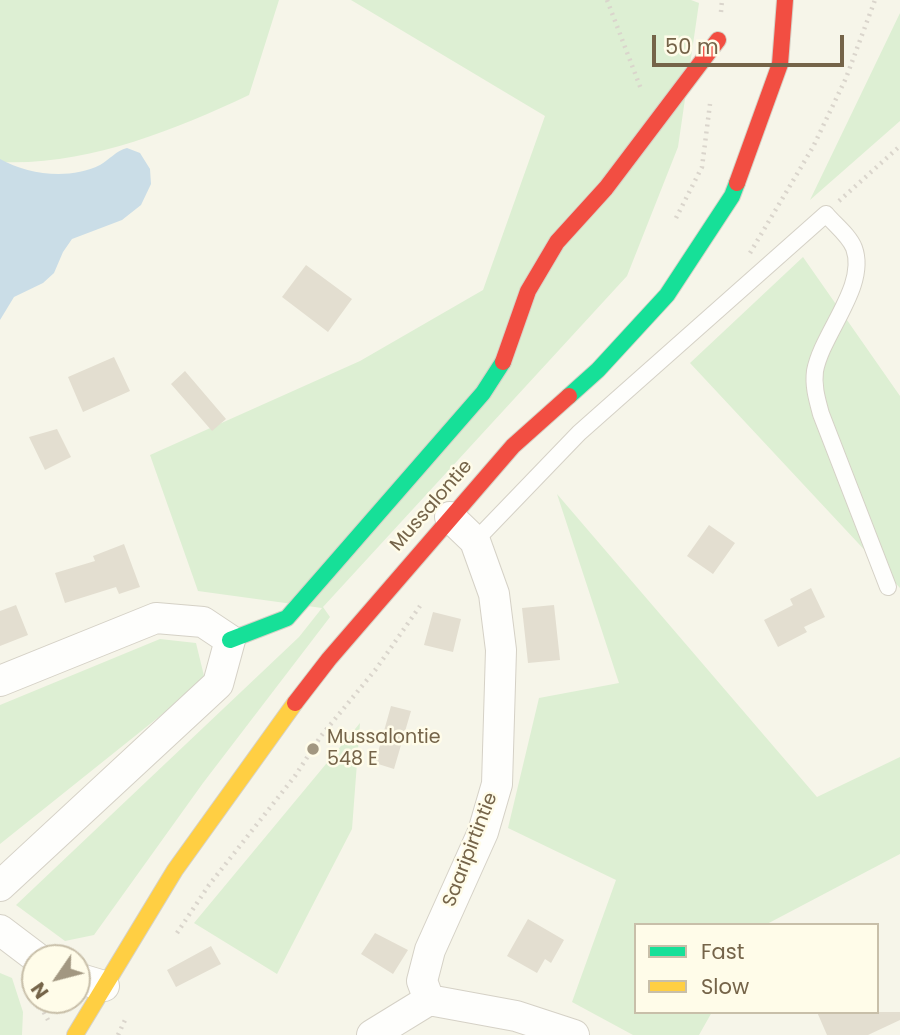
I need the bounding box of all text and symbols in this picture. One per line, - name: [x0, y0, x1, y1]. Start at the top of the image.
- scale bar: [655, 21, 848, 65]
- text: 50 m: [665, 32, 719, 61]
- street label: Mussalontie: [386, 456, 478, 556]
- place label: Mussalontie 548 E: [327, 727, 441, 771]
- marker: Mussalontie 548 E: [305, 741, 321, 757]
- street label: Saaripirtintie: [439, 790, 503, 910]
- legend: [634, 923, 879, 1014]
- text: Fast: [701, 937, 744, 966]
- north arrow: [21, 944, 91, 1014]
- text: Slow: [701, 972, 749, 1001]
- text: N: [25, 977, 55, 1004]

